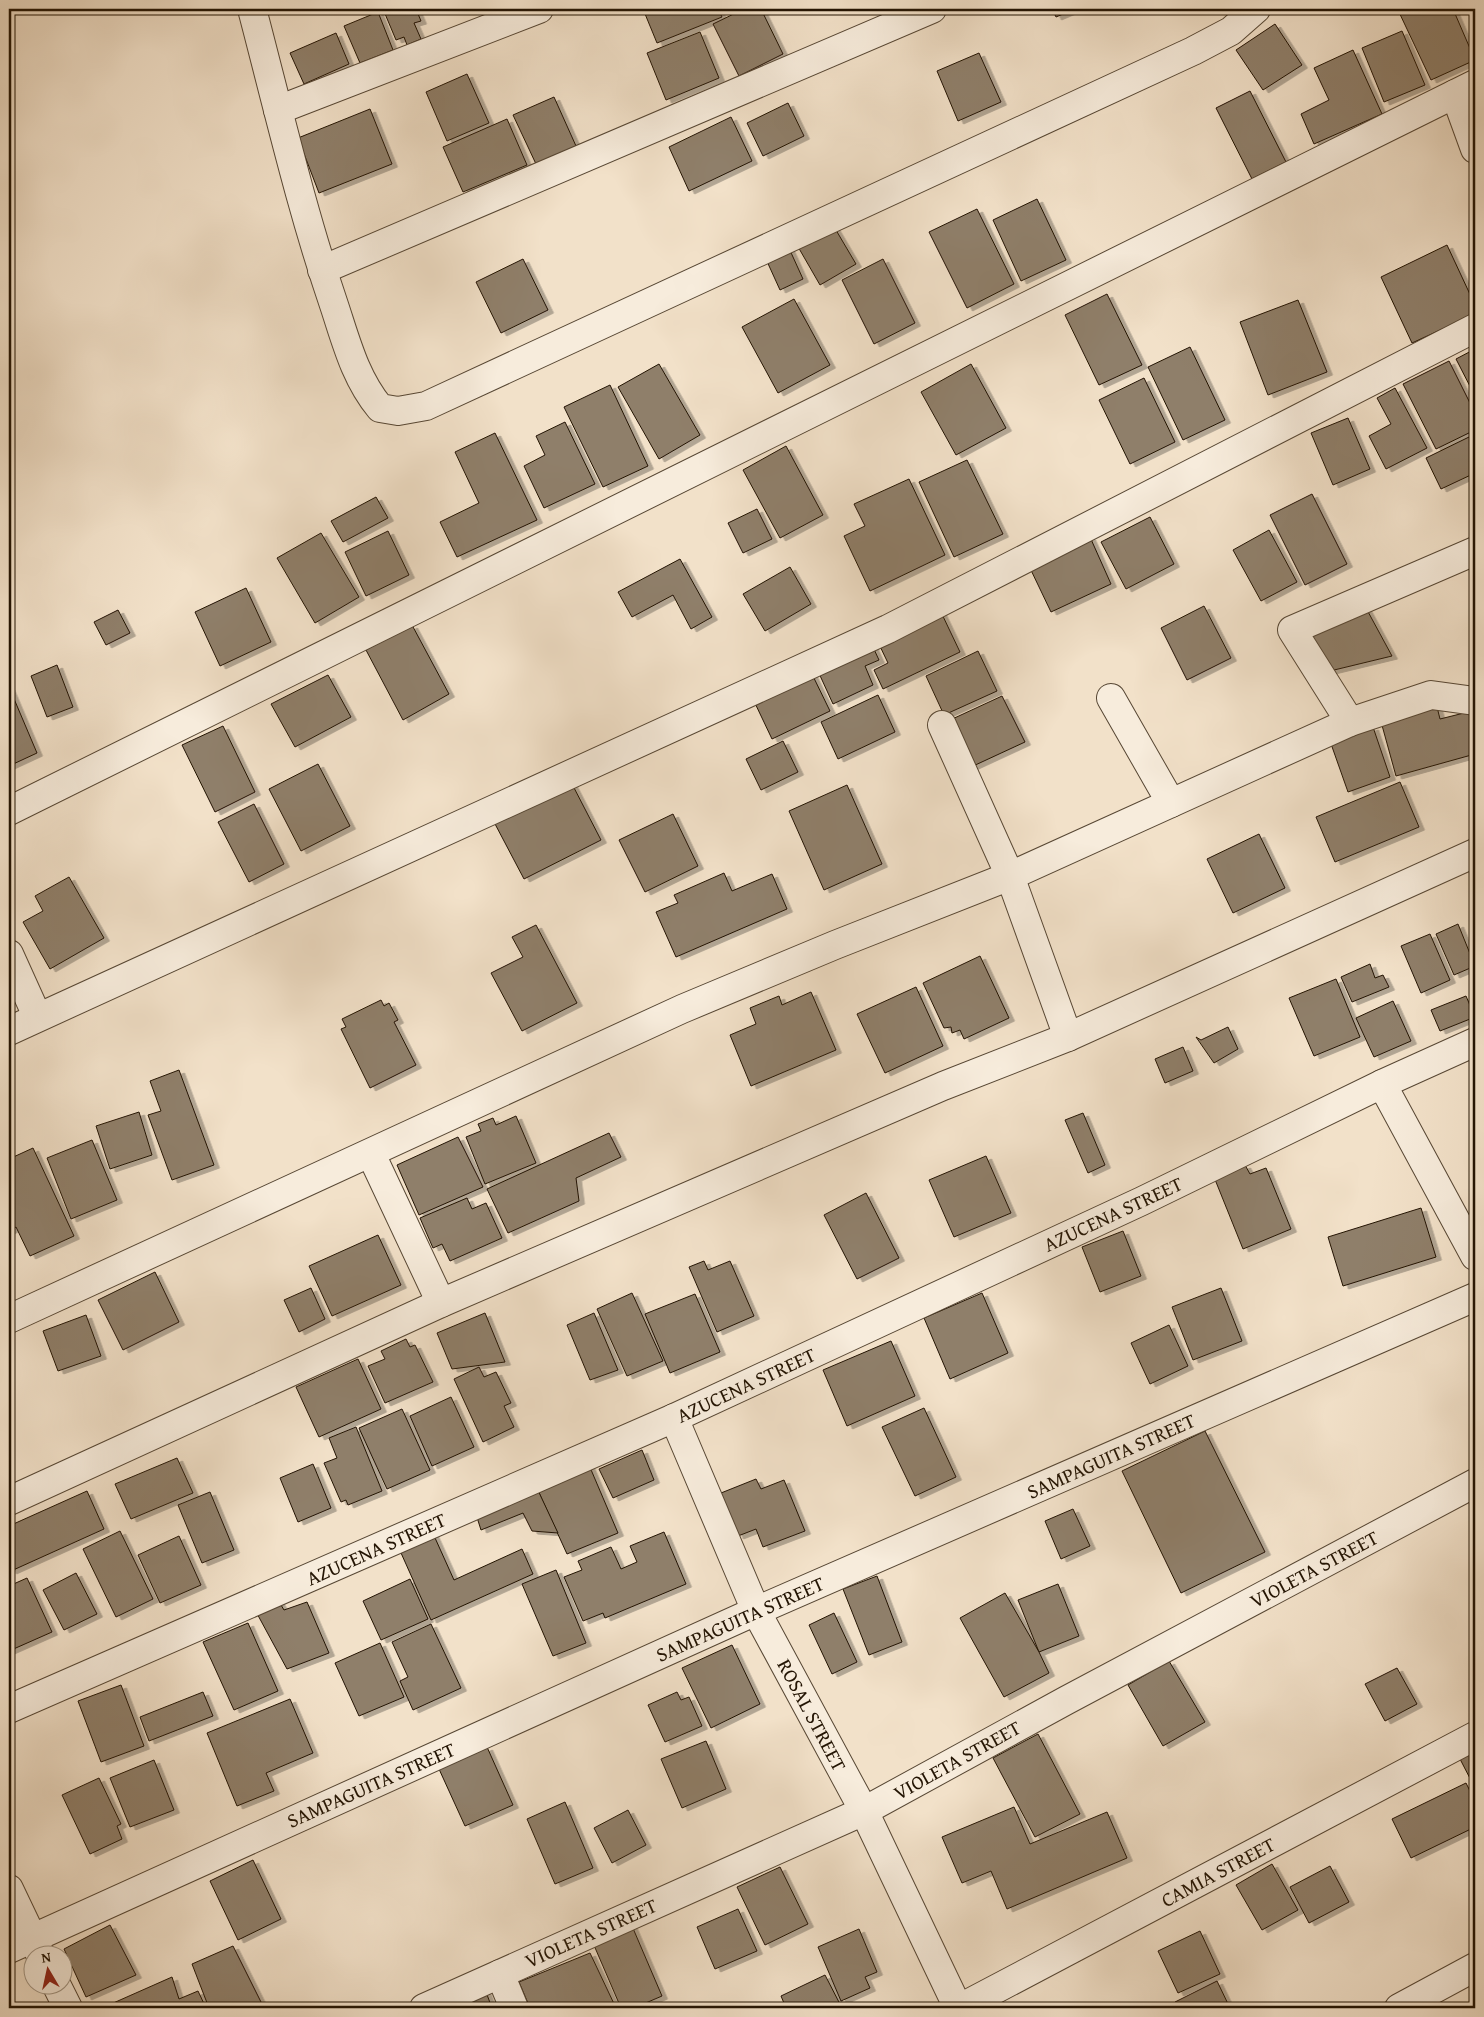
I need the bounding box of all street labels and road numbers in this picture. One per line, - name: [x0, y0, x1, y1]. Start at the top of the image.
- street label: AZUCENA STREET: [1038, 1169, 1187, 1258]
- street label: AZUCENA STREET: [671, 1340, 820, 1429]
- street label: SAMPAGUITA STREET: [1022, 1405, 1200, 1506]
- street label: AZUCENA STREET: [301, 1505, 450, 1592]
- street label: VIOLETA STREET: [1244, 1522, 1383, 1615]
- street label: SAMPAGUITA STREET: [651, 1568, 829, 1669]
- street label: ROSAL STREET: [771, 1653, 854, 1776]
- street label: VIOLETA STREET: [888, 1713, 1026, 1807]
- street label: SAMPAGUITA STREET: [282, 1734, 460, 1835]
- street label: CAMIA STREET: [1156, 1829, 1280, 1914]
- street label: VIOLETA STREET: [520, 1890, 661, 1975]

